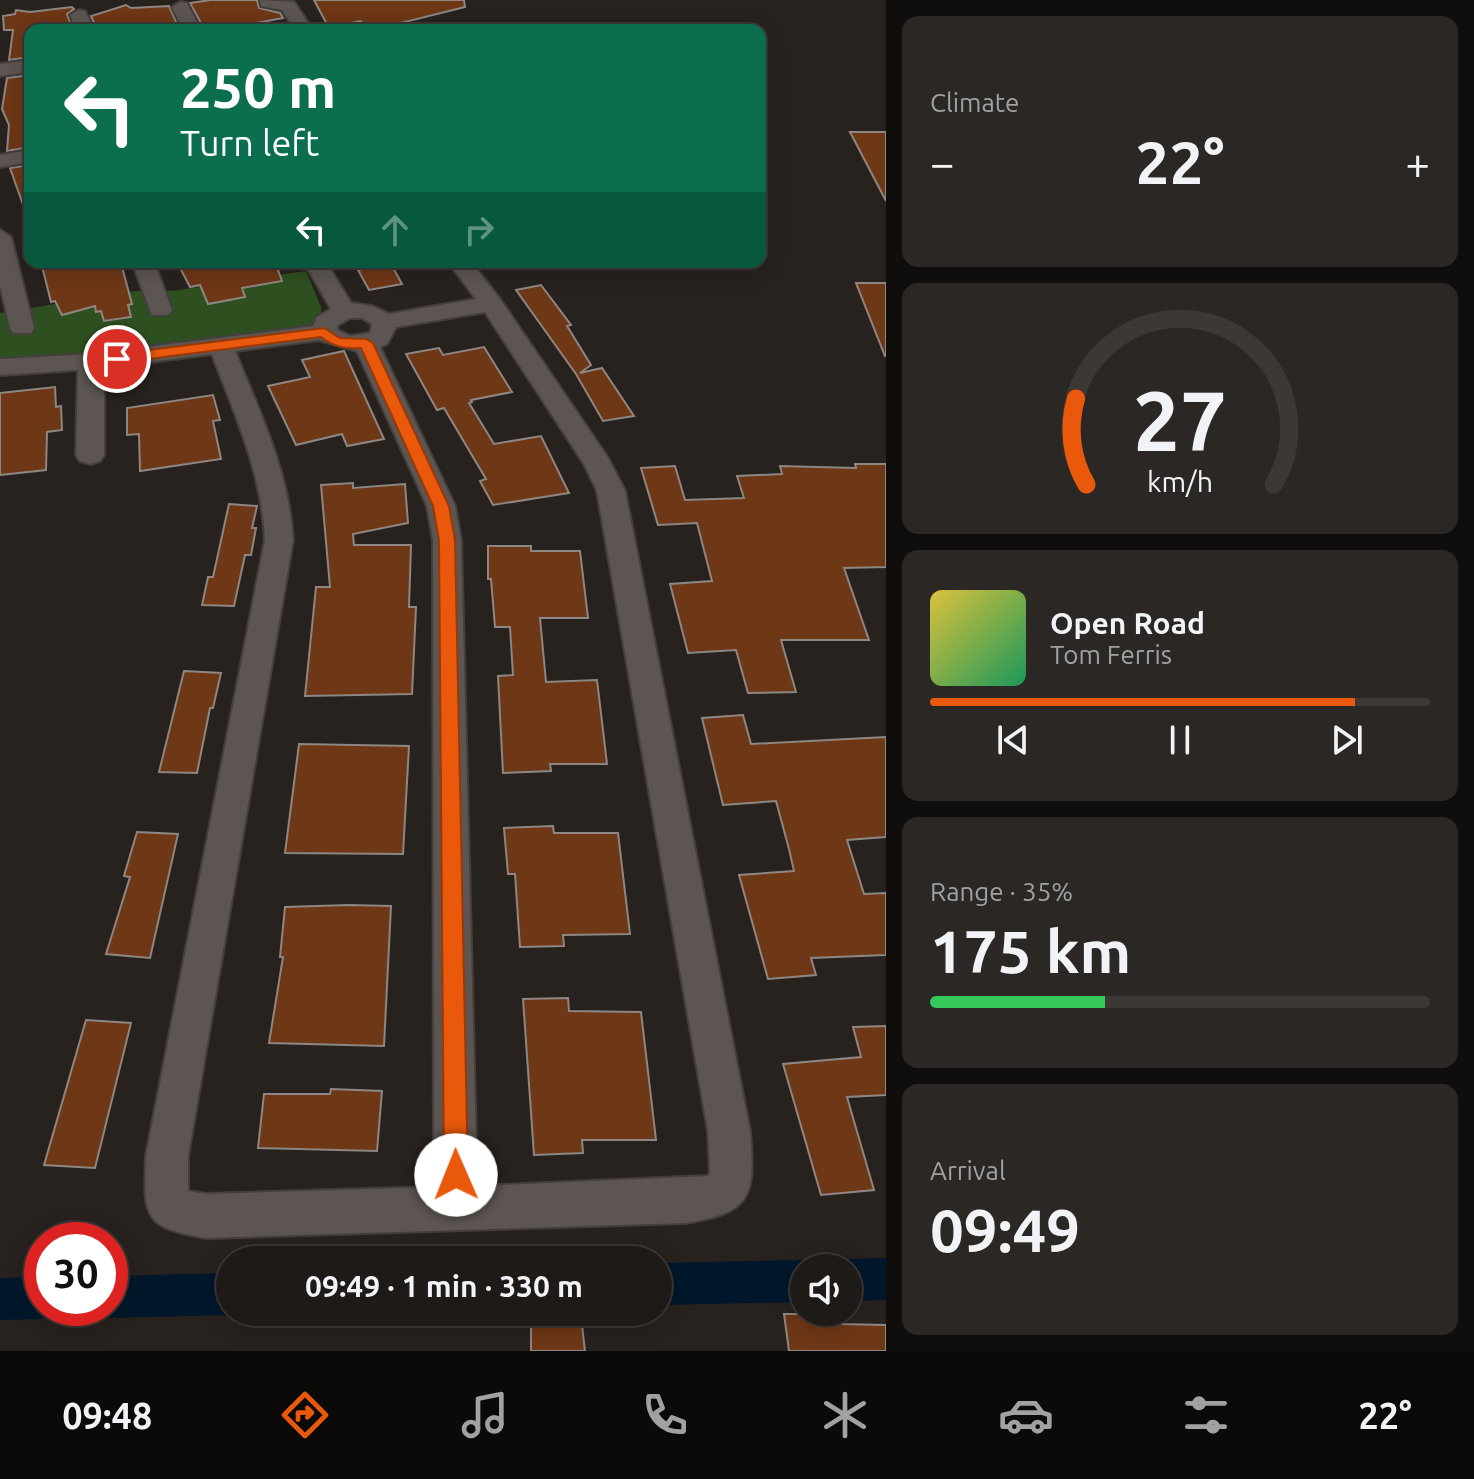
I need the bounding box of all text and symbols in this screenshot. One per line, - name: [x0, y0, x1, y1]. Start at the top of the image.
- icon: left: [48, 56, 152, 160]
- text: 250 m: [180, 56, 336, 119]
- text: Climate: [930, 88, 1019, 117]
- text: Turn left: [180, 122, 319, 163]
- text: 22°: [1136, 128, 1224, 195]
- text: −: [930, 138, 955, 187]
- text: +: [1405, 138, 1430, 187]
- icon: left: [289, 208, 333, 252]
- icon: ahead: [373, 208, 417, 252]
- icon: right: [457, 208, 501, 252]
- pin: [83, 325, 151, 393]
- icon: arrive: [95, 337, 139, 381]
- text: 27: [1133, 372, 1227, 466]
- text: km/h: [1147, 465, 1213, 497]
- text: Open Road: [1050, 606, 1205, 640]
- text: Tom Ferris: [1050, 640, 1172, 669]
- icon: previous: [991, 718, 1035, 762]
- icon: pause: [1158, 718, 1202, 762]
- icon: next: [1325, 718, 1369, 762]
- text: Range · 35%: [930, 877, 1073, 906]
- text: 175 km: [930, 917, 1131, 984]
- position arrow: [414, 1133, 498, 1217]
- text: Arrival: [930, 1156, 1006, 1185]
- text: 09:49: [930, 1196, 1080, 1263]
- speed limit sign: 30: [24, 1222, 128, 1326]
- map controls: [790, 1254, 862, 1326]
- button: sound: [790, 1254, 862, 1326]
- text: 09:49 · 1 min · 330 m: [305, 1269, 583, 1303]
- icon: directions: [277, 1387, 333, 1443]
- icon: music: [457, 1387, 513, 1443]
- icon: phone: [637, 1387, 693, 1443]
- icon: climate: [817, 1387, 873, 1443]
- icon: car: [998, 1387, 1054, 1443]
- icon: filters: [1178, 1387, 1234, 1443]
- text: 09:48: [62, 1395, 152, 1436]
- text: 22°: [1358, 1395, 1412, 1436]

